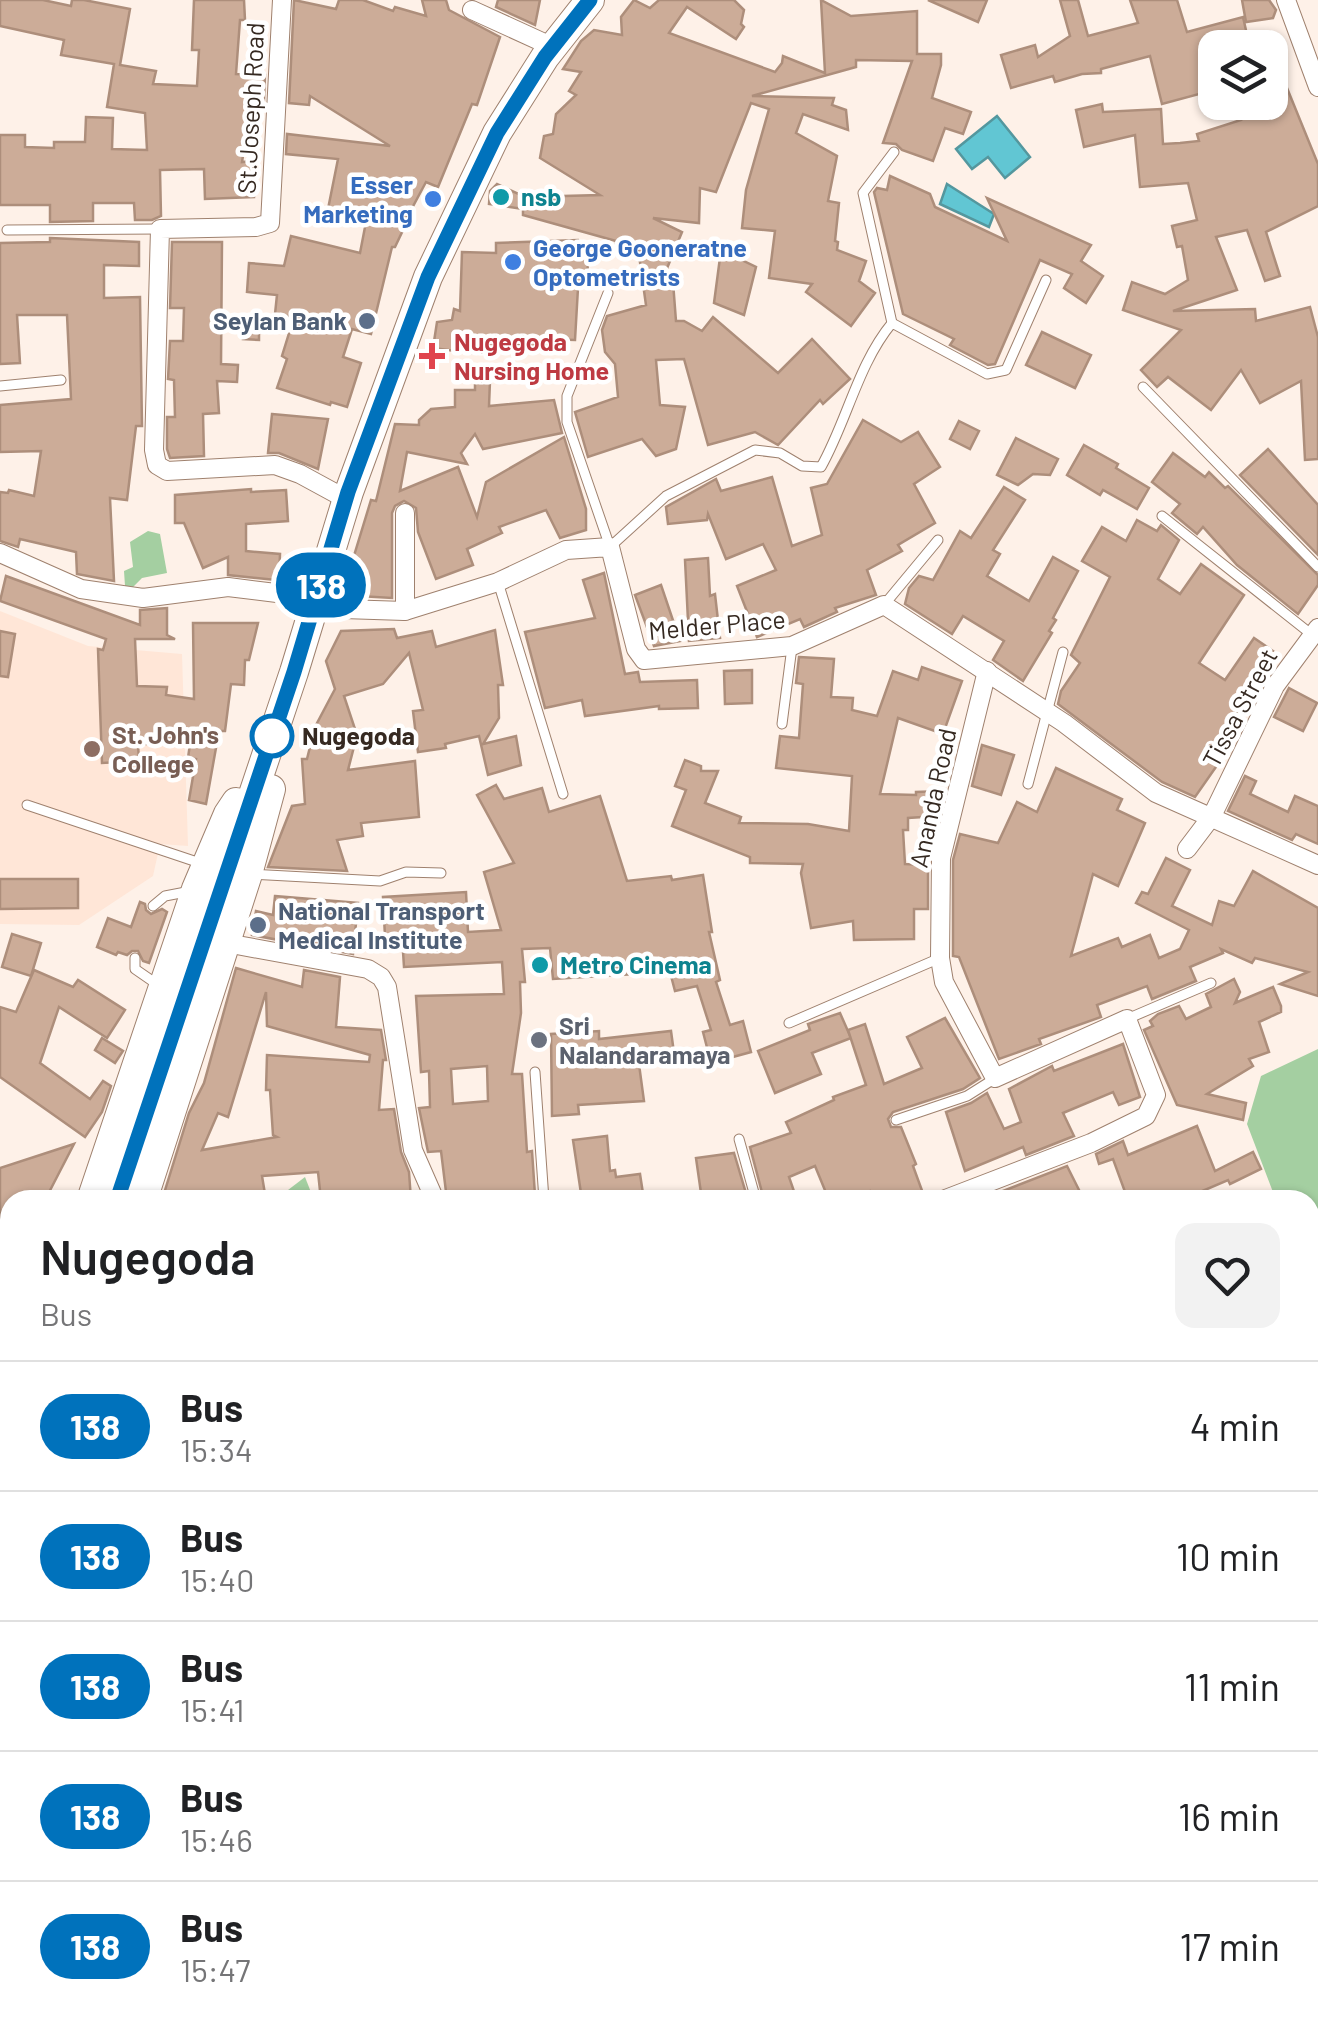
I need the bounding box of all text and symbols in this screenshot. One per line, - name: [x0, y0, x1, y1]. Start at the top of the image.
- street label: St.Joseph Road: [231, 21, 269, 194]
- map controls: [1198, 30, 1288, 120]
- button: layers: [1198, 30, 1288, 120]
- place label: Esser Marketing: [303, 169, 413, 228]
- place label: nsb: [521, 181, 561, 211]
- marker: nsb: [490, 186, 512, 208]
- marker: Esser Marketing: [422, 188, 444, 210]
- place label: George Gooneratne Optometrists: [533, 232, 747, 291]
- marker: George Gooneratne Optometrists: [502, 251, 524, 273]
- place label: Seylan Bank: [213, 305, 347, 335]
- marker: Seylan Bank: [356, 310, 378, 332]
- place label: Nugegoda Nursing Home: [454, 326, 609, 385]
- marker: Nugegoda Nursing Home: [419, 343, 445, 369]
- line badge: 138: [264, 552, 378, 618]
- text: 138: [296, 564, 346, 606]
- street label: Melder Place: [647, 603, 787, 645]
- street label: Tissa Street: [1195, 643, 1283, 772]
- marker: Nugegoda: [251, 715, 293, 757]
- place label: St. John's College: [112, 719, 219, 778]
- place label: Nugegoda: [302, 720, 415, 750]
- street label: Ananda Road: [903, 726, 961, 870]
- marker: St. John's College: [81, 738, 103, 760]
- place label: National Transport Medical Institute: [278, 895, 485, 954]
- marker: National Transport Medical Institute: [247, 914, 269, 936]
- place label: Metro Cinema: [560, 949, 712, 979]
- marker: Metro Cinema: [529, 954, 551, 976]
- place label: Sri Nalandaramaya: [559, 1010, 731, 1069]
- marker: Sri Nalandaramaya: [528, 1029, 550, 1051]
- button: heart: [1175, 1223, 1280, 1328]
- text: Nugegoda: [40, 1227, 255, 1285]
- text: Bus: [40, 1294, 92, 1332]
- text: Bus: [180, 1384, 243, 1430]
- text: 4 min: [1190, 1403, 1280, 1449]
- text: 138: [70, 1405, 120, 1447]
- text: 15:34: [180, 1430, 253, 1468]
- text: Bus: [180, 1514, 243, 1560]
- text: 10 min: [1176, 1533, 1280, 1579]
- text: 138: [70, 1535, 120, 1577]
- text: 15:40: [180, 1560, 254, 1598]
- text: Bus: [180, 1644, 243, 1690]
- text: 11 min: [1184, 1663, 1280, 1709]
- text: 138: [70, 1665, 120, 1707]
- text: 15:41: [180, 1690, 244, 1728]
- text: Bus: [180, 1774, 243, 1820]
- text: 16 min: [1178, 1793, 1280, 1839]
- text: 138: [70, 1795, 120, 1837]
- text: 15:46: [180, 1820, 253, 1858]
- text: Bus: [180, 1904, 243, 1950]
- text: 17 min: [1180, 1923, 1280, 1969]
- text: 138: [70, 1925, 120, 1967]
- text: 15:47: [180, 1950, 250, 1988]

